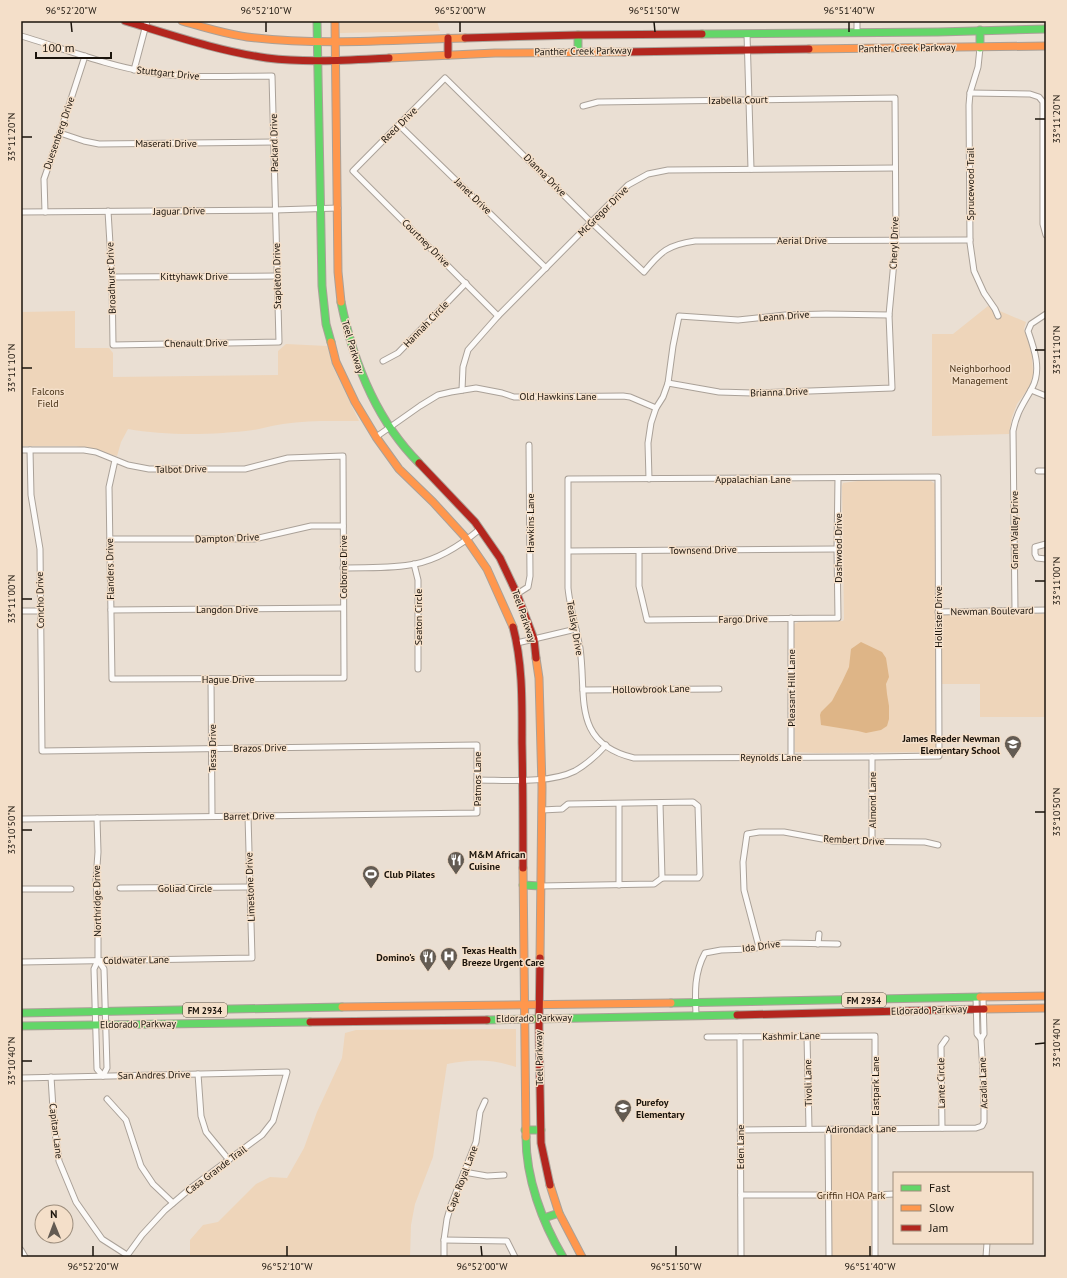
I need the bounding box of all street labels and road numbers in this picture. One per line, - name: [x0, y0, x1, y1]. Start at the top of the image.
- street label: Panther Creek Parkway: [858, 41, 956, 55]
- street label: Panther Creek Parkway: [534, 44, 632, 58]
- street label: Stuttgart Drive: [136, 63, 200, 83]
- street label: Izabella Court: [708, 93, 768, 107]
- street label: Duesenberg Drive: [40, 95, 78, 171]
- street label: Reed Drive: [378, 104, 420, 146]
- street label: Packard Drive: [267, 114, 281, 172]
- street label: Maserati Drive: [135, 137, 197, 150]
- street label: Sprucewood Trail: [964, 147, 977, 220]
- street label: Dianna Drive: [521, 151, 569, 199]
- street label: Janet Drive: [451, 174, 494, 217]
- street label: McGregor Drive: [575, 183, 631, 239]
- street label: Jaguar Drive: [152, 204, 205, 218]
- street label: Courtney Drive: [399, 216, 453, 270]
- street label: Cheryl Drive: [887, 217, 901, 269]
- street label: Aerial Drive: [777, 234, 827, 247]
- street label: Broadhurst Drive: [103, 242, 119, 314]
- street label: Stapleton Drive: [270, 243, 284, 309]
- street label: Kittyhawk Drive: [160, 270, 228, 283]
- street label: Hannah Circle: [400, 298, 452, 350]
- street label: Leann Drive: [758, 308, 810, 324]
- street label: Teel Parkway: [339, 319, 367, 376]
- street label: Chenault Drive: [164, 336, 228, 350]
- street label: Brianna Drive: [750, 384, 808, 400]
- street label: Old Hawkins Lane: [519, 390, 597, 403]
- street label: Talbot Drive: [155, 462, 207, 476]
- street label: Appalachian Lane: [715, 473, 791, 486]
- street label: Grand Valley Drive: [1008, 491, 1021, 569]
- street label: Hawkins Lane: [524, 493, 537, 553]
- street label: Dashwood Drive: [832, 513, 845, 583]
- street label: Dampton Drive: [195, 530, 259, 546]
- street label: Colborne Drive: [337, 535, 350, 599]
- street label: Flanders Drive: [103, 538, 117, 600]
- street label: Townsend Drive: [669, 543, 737, 557]
- street label: Concho Drive: [33, 572, 47, 628]
- street label: Hollister Drive: [932, 586, 945, 648]
- street label: Teel Parkway: [509, 588, 539, 645]
- street label: Seaton Circle: [412, 589, 425, 645]
- street label: Tealsky Drive: [564, 600, 586, 656]
- street label: Langdon Drive: [196, 603, 258, 616]
- street label: Newman Boulevard: [950, 604, 1034, 618]
- street label: Fargo Drive: [718, 612, 768, 626]
- street label: Pleasant Hill Lane: [785, 649, 798, 727]
- street label: Hague Drive: [202, 673, 254, 686]
- street label: Hollowbrook Lane: [612, 682, 690, 696]
- street label: Tessa Drive: [206, 724, 219, 772]
- street label: Brazos Drive: [233, 741, 287, 755]
- street label: Reynolds Lane: [740, 751, 802, 764]
- street label: Patmos Lane: [471, 752, 484, 806]
- street label: Almond Lane: [866, 772, 879, 828]
- street label: Barret Drive: [223, 809, 275, 823]
- street label: Rembert Drive: [823, 832, 885, 848]
- street label: Limestone Drive: [242, 852, 258, 922]
- street label: Northridge Drive: [90, 865, 104, 937]
- street label: Goliad Circle: [158, 882, 212, 895]
- street label: Ida Drive: [741, 937, 781, 955]
- street label: Coldwater Lane: [103, 953, 169, 967]
- road number: FM 2934: [842, 993, 886, 1007]
- street label: Eldorado Parkway: [891, 1002, 968, 1018]
- road number: FM 2934: [183, 1003, 227, 1017]
- street label: Eldorado Parkway: [496, 1011, 573, 1025]
- street label: Eldorado Parkway: [100, 1017, 177, 1031]
- street label: Kashmir Lane: [762, 1029, 820, 1043]
- street label: Teel Parkway: [532, 1030, 546, 1086]
- street label: Eastpark Lane: [869, 1056, 882, 1116]
- street label: Acadia Lane: [976, 1057, 990, 1109]
- street label: Lante Circle: [934, 1058, 948, 1108]
- street label: Tivoli Lane: [801, 1059, 815, 1107]
- street label: San Andres Drive: [118, 1068, 190, 1082]
- street label: Capitan Lane: [46, 1103, 66, 1159]
- street label: Adirondack Lane: [826, 1122, 896, 1136]
- street label: Eden Lane: [734, 1125, 747, 1169]
- street label: Casa Grande Trail: [183, 1143, 249, 1197]
- street label: Cape Royal Lane: [443, 1144, 481, 1214]

